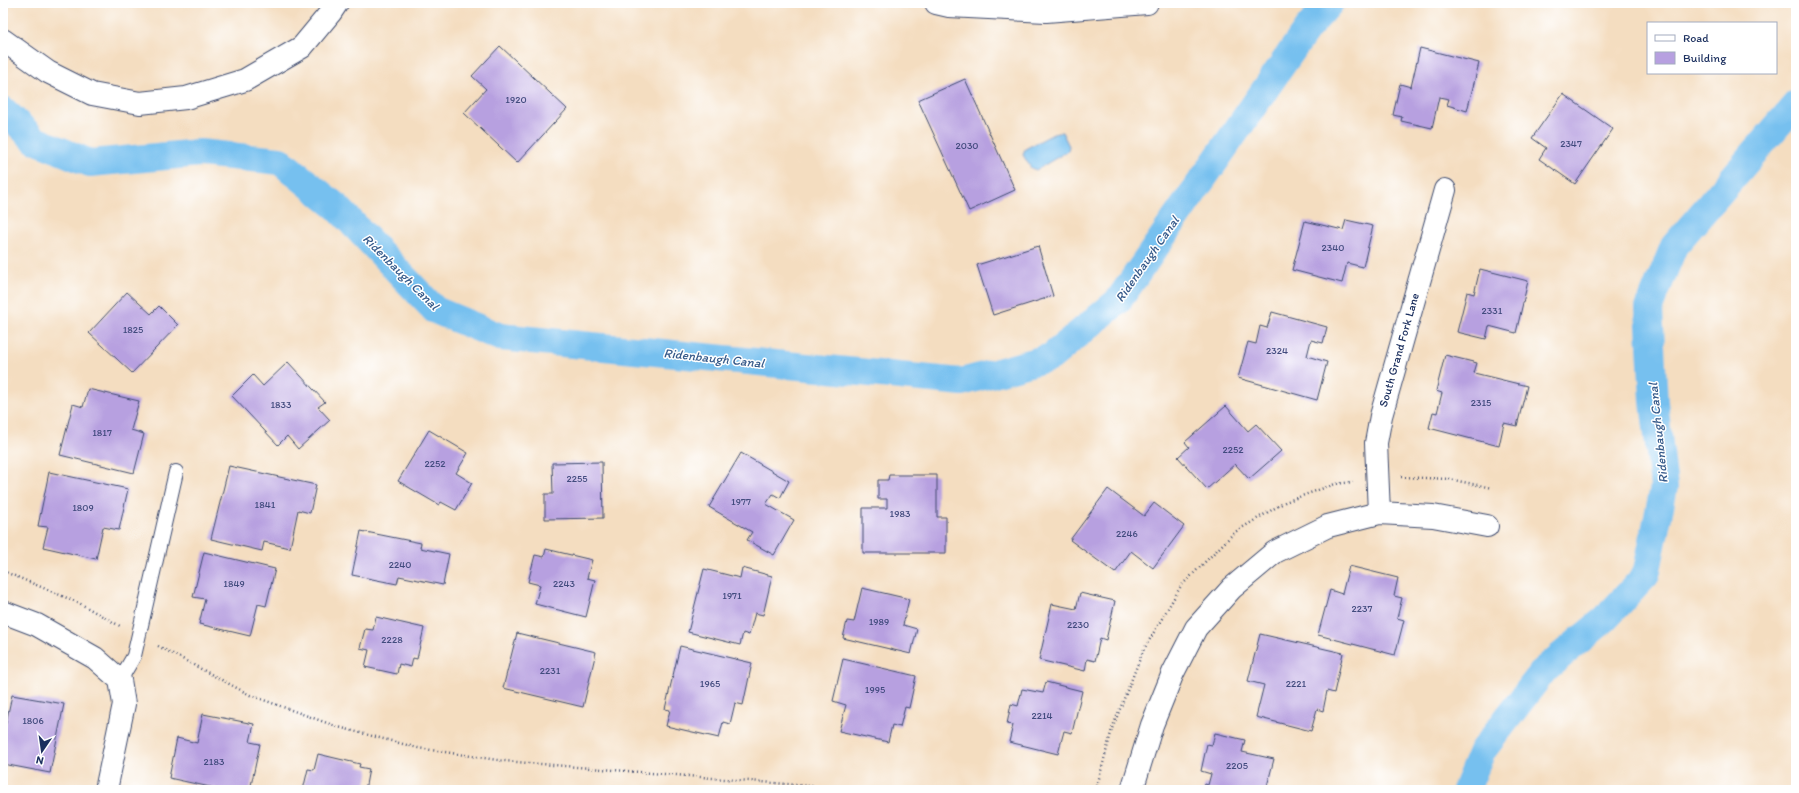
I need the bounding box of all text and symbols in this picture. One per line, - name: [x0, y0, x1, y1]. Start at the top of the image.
- legend: [1647, 22, 1777, 74]
- text: Road: [1683, 31, 1709, 45]
- text: Building: [1683, 51, 1727, 65]
- house number: 1920: [505, 93, 527, 106]
- house number: 2347: [1560, 137, 1582, 150]
- house number: 2030: [955, 139, 979, 152]
- water label: Ridenbaugh Canal: [1112, 212, 1183, 305]
- water label: Ridenbaugh Canal: [360, 231, 443, 314]
- house number: 2340: [1322, 241, 1344, 254]
- street label: South Grand Fork Lane: [1376, 291, 1422, 409]
- house number: 2331: [1482, 304, 1503, 317]
- house number: 1825: [123, 323, 143, 336]
- house number: 2324: [1266, 344, 1288, 357]
- water label: Ridenbaugh Canal: [663, 345, 766, 371]
- water label: Ridenbaugh Canal: [1645, 381, 1671, 484]
- house number: 2315: [1471, 396, 1491, 409]
- house number: 1833: [270, 398, 292, 411]
- house number: 1817: [92, 426, 112, 439]
- house number: 2252: [1222, 443, 1244, 456]
- house number: 2252: [424, 457, 446, 470]
- house number: 2255: [566, 472, 588, 485]
- house number: 1977: [731, 495, 751, 508]
- house number: 1841: [255, 498, 276, 511]
- house number: 1809: [72, 501, 94, 514]
- house number: 1983: [890, 507, 911, 520]
- house number: 2246: [1116, 527, 1138, 540]
- house number: 2240: [389, 558, 411, 571]
- house number: 1849: [223, 577, 245, 590]
- house number: 2243: [553, 577, 576, 590]
- house number: 1971: [722, 589, 742, 602]
- house number: 2237: [1352, 602, 1373, 615]
- house number: 1989: [869, 615, 889, 628]
- house number: 2230: [1067, 618, 1089, 631]
- house number: 2228: [381, 633, 403, 646]
- house number: 2231: [540, 664, 561, 677]
- house number: 1965: [700, 677, 720, 690]
- house number: 2221: [1286, 677, 1307, 690]
- house number: 1995: [865, 683, 885, 696]
- house number: 2214: [1031, 709, 1053, 722]
- house number: 1806: [22, 714, 44, 727]
- north arrow: [22, 731, 62, 771]
- text: N: [35, 753, 45, 767]
- house number: 2183: [204, 755, 225, 768]
- house number: 2205: [1226, 759, 1248, 772]

